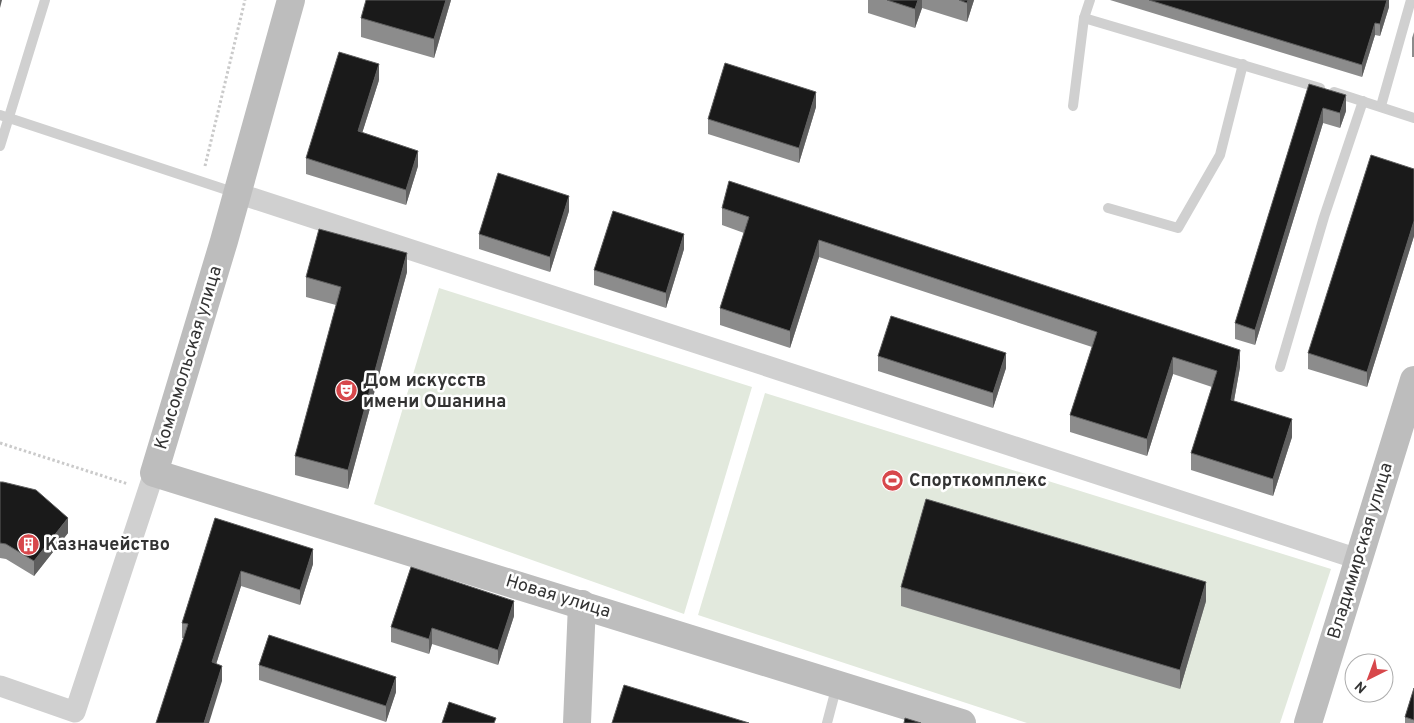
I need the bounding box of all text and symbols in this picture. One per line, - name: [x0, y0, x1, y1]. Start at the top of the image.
- street label: Комсомольская улица: [150, 263, 228, 453]
- place label: Дом искусств имени Ошанина: [363, 370, 506, 414]
- theatre icon: Дом искусств имени Ошанина: [335, 379, 359, 403]
- street label: Владимирская улица: [1323, 460, 1399, 642]
- sports icon: Спорткомплекс: [881, 469, 905, 493]
- place label: Спорткомплекс: [909, 470, 1047, 493]
- building icon: Казначейство: [17, 533, 41, 557]
- place label: Казначейство: [45, 534, 170, 557]
- street label: Новая улица: [503, 570, 613, 624]
- north arrow: [1344, 653, 1394, 703]
- text: N: [1352, 677, 1371, 696]

